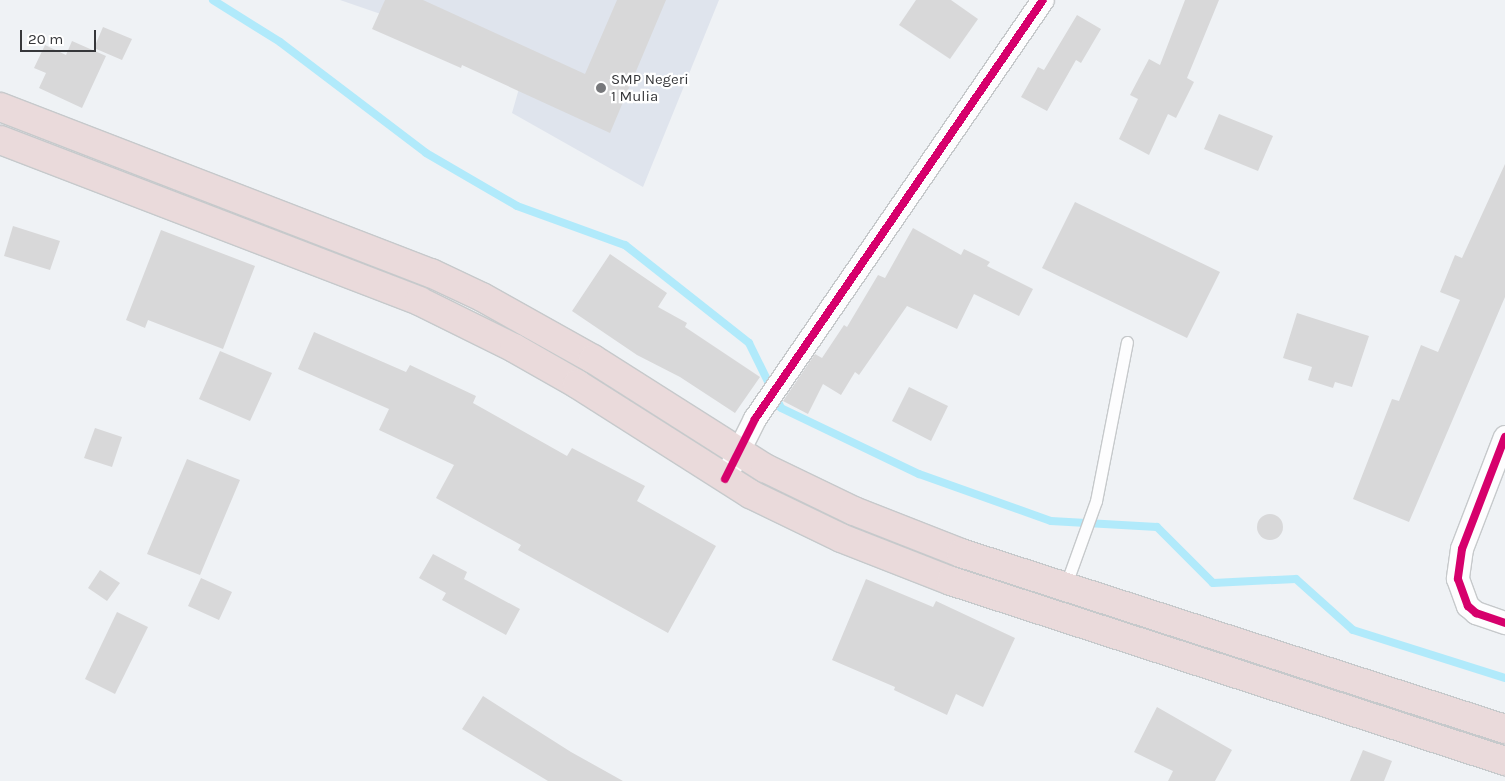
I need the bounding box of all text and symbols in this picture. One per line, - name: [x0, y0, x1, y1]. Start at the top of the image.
- scale bar: [22, 20, 99, 52]
- text: 20 m: [28, 30, 63, 48]
- place label: SMP Negeri 1 Mulia: [611, 70, 689, 105]
- marker: SMP Negeri 1 Mulia: [595, 82, 607, 94]

